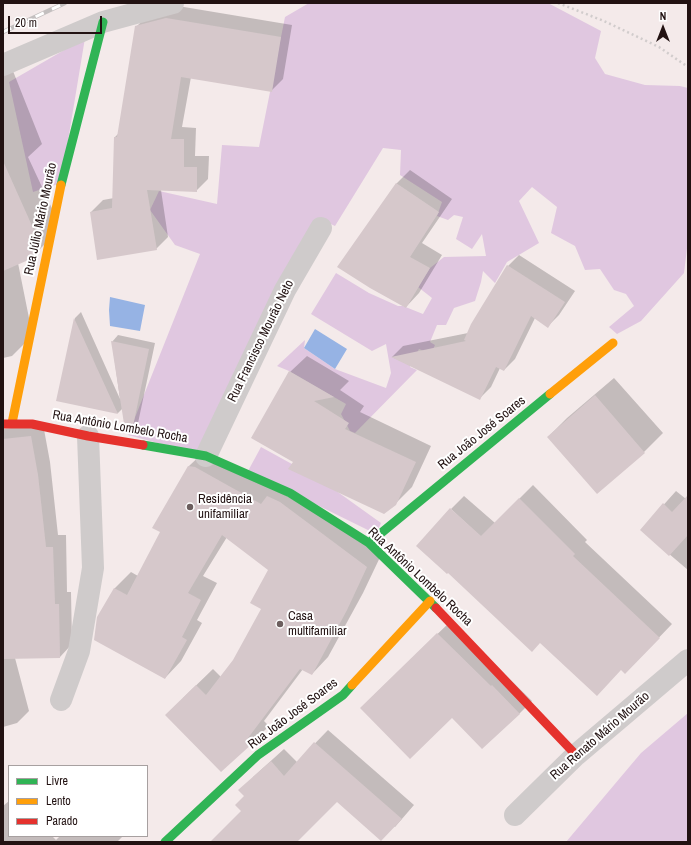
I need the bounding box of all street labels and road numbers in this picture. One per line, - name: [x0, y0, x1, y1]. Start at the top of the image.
- street label: Rua Júlio Mário Mourão: [21, 161, 61, 277]
- street label: Rua Francisco Mourão Neto: [225, 277, 297, 405]
- street label: Rua João José Soares: [435, 393, 529, 473]
- street label: Rua Antônio Lombelo Rocha: [51, 407, 189, 447]
- street label: Rua Antônio Lombelo Rocha: [365, 525, 475, 629]
- street label: Rua João José Soares: [245, 675, 341, 753]
- street label: Rua Renato Mário Mourão: [547, 689, 653, 783]

